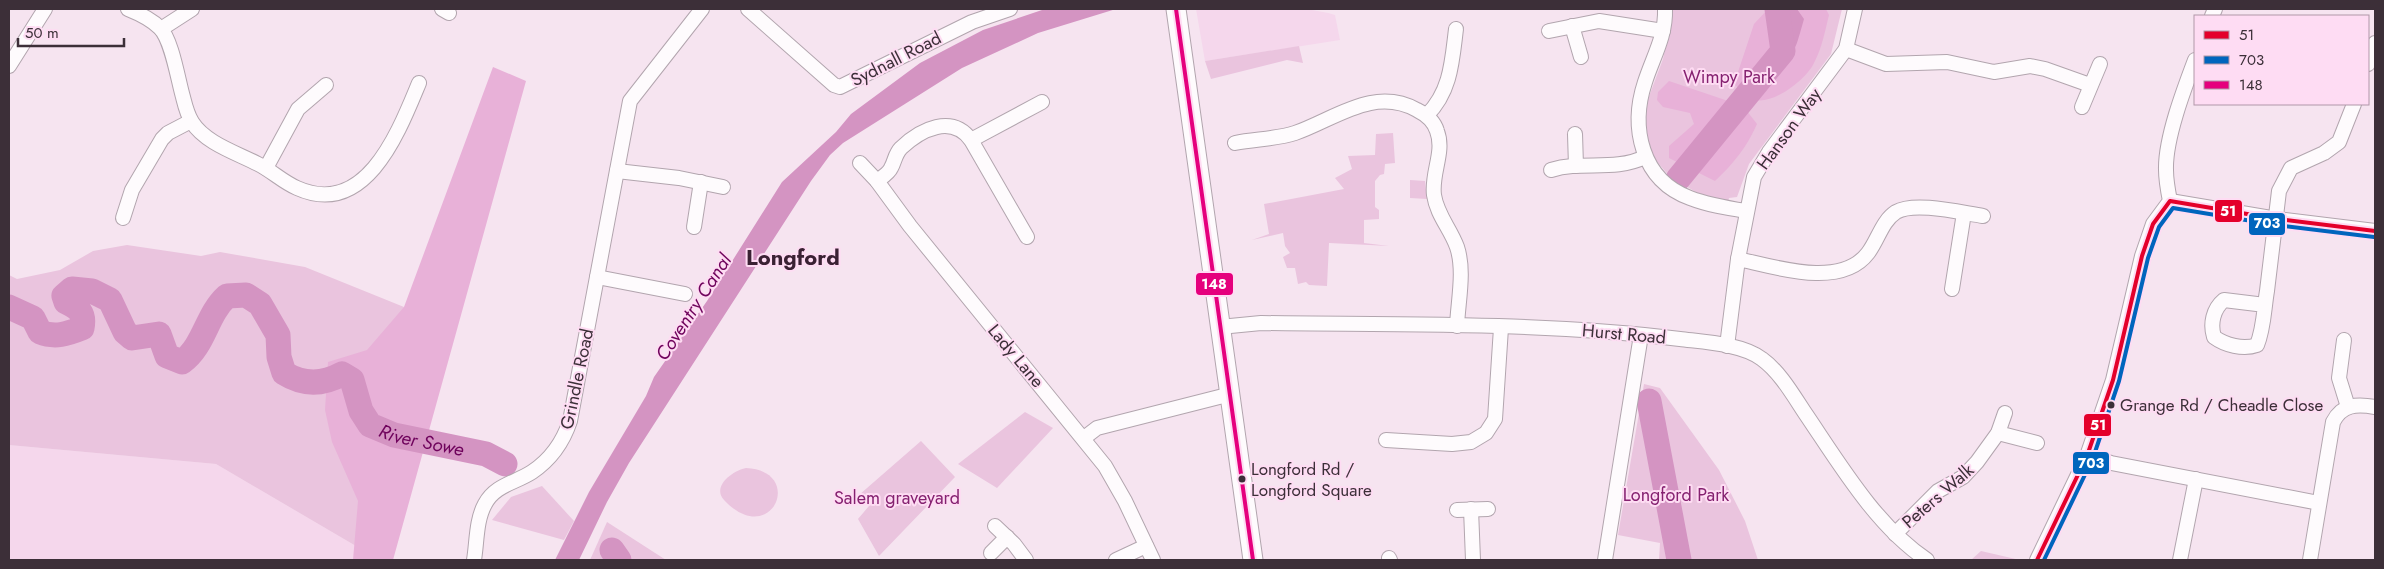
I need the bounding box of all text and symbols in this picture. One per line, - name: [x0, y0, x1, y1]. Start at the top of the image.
- scale bar: [18, 15, 124, 47]
- legend: [2194, 15, 2369, 105]
- text: 50 m: [25, 22, 59, 44]
- text: 51: [2239, 24, 2254, 46]
- street label: Sydnall Road: [846, 25, 946, 93]
- text: 703: [2239, 49, 2264, 71]
- park label: Wimpy Park: [1683, 64, 1775, 90]
- text: 148: [2239, 74, 2263, 96]
- street label: Hanson Way: [1750, 83, 1828, 175]
- line badge: 51: [2214, 199, 2243, 223]
- text: 51: [2220, 201, 2236, 221]
- line badge: 703: [2248, 212, 2286, 236]
- text: 703: [2254, 213, 2281, 233]
- district label: Longford: [746, 241, 840, 273]
- water label: Coventry Canal: [649, 248, 738, 366]
- line badge: 148: [1195, 272, 1234, 296]
- text: 148: [1201, 274, 1227, 294]
- street label: Hurst Road: [1581, 317, 1667, 351]
- street label: Lady Lane: [982, 319, 1050, 393]
- street label: Grindle Road: [554, 326, 600, 432]
- place label: Grange Rd / Cheadle Close: [2120, 393, 2323, 417]
- marker: Grange Rd / Cheadle Close: [2106, 400, 2116, 410]
- line badge: 51: [2083, 413, 2112, 437]
- text: 51: [2090, 415, 2106, 435]
- water label: River Sowe: [375, 417, 467, 463]
- line badge: 703: [2072, 451, 2110, 475]
- text: 703: [2078, 453, 2105, 473]
- place label: Longford Rd / Longford Square: [1251, 457, 1372, 502]
- street label: Peters Walk: [1896, 457, 1980, 535]
- marker: Longford Rd / Longford Square: [1237, 474, 1247, 484]
- park label: Longford Park: [1623, 482, 1729, 508]
- park label: Salem graveyard: [834, 485, 960, 511]

